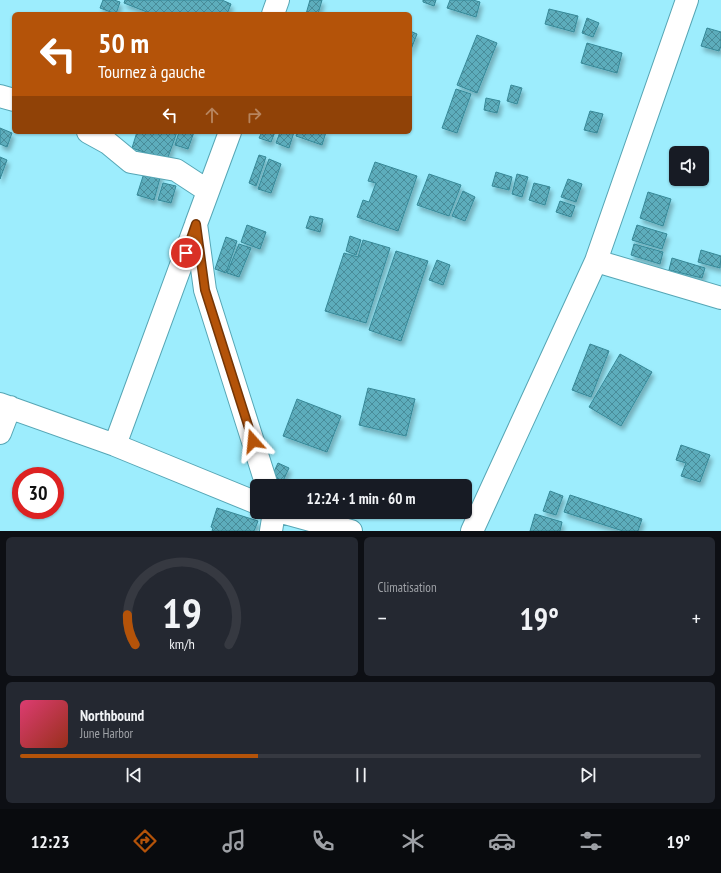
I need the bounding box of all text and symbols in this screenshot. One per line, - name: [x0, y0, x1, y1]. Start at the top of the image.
- text: 50 m: [98, 24, 149, 61]
- icon: left: [32, 28, 84, 80]
- text: Tournez à gauche: [98, 60, 205, 83]
- icon: left: [159, 104, 181, 126]
- icon: ahead: [201, 104, 223, 126]
- icon: right: [243, 104, 265, 126]
- map controls: [669, 146, 709, 186]
- button: sound: [669, 146, 709, 186]
- pin: [169, 236, 203, 270]
- icon: arrive: [175, 242, 197, 264]
- position arrow: [232, 420, 274, 462]
- speed limit sign: 30: [12, 467, 64, 519]
- text: 12:24 · 1 min · 60 m: [307, 489, 415, 508]
- text: Climatisation: [378, 579, 437, 596]
- text: 19: [162, 585, 202, 638]
- text: 19°: [519, 599, 559, 638]
- text: −: [378, 604, 387, 632]
- text: +: [692, 604, 701, 632]
- text: km/h: [169, 633, 194, 652]
- text: Northbound: [80, 706, 144, 725]
- text: June Harbor: [80, 725, 133, 742]
- icon: previous: [123, 764, 145, 786]
- icon: pause: [350, 764, 372, 786]
- icon: next: [577, 764, 599, 786]
- icon: directions: [131, 827, 159, 855]
- icon: music: [220, 827, 248, 855]
- icon: phone: [309, 827, 337, 855]
- icon: climate: [399, 827, 427, 855]
- icon: car: [488, 827, 516, 855]
- icon: filters: [577, 827, 605, 855]
- text: 12:23: [31, 830, 70, 853]
- text: 19°: [667, 830, 690, 853]

